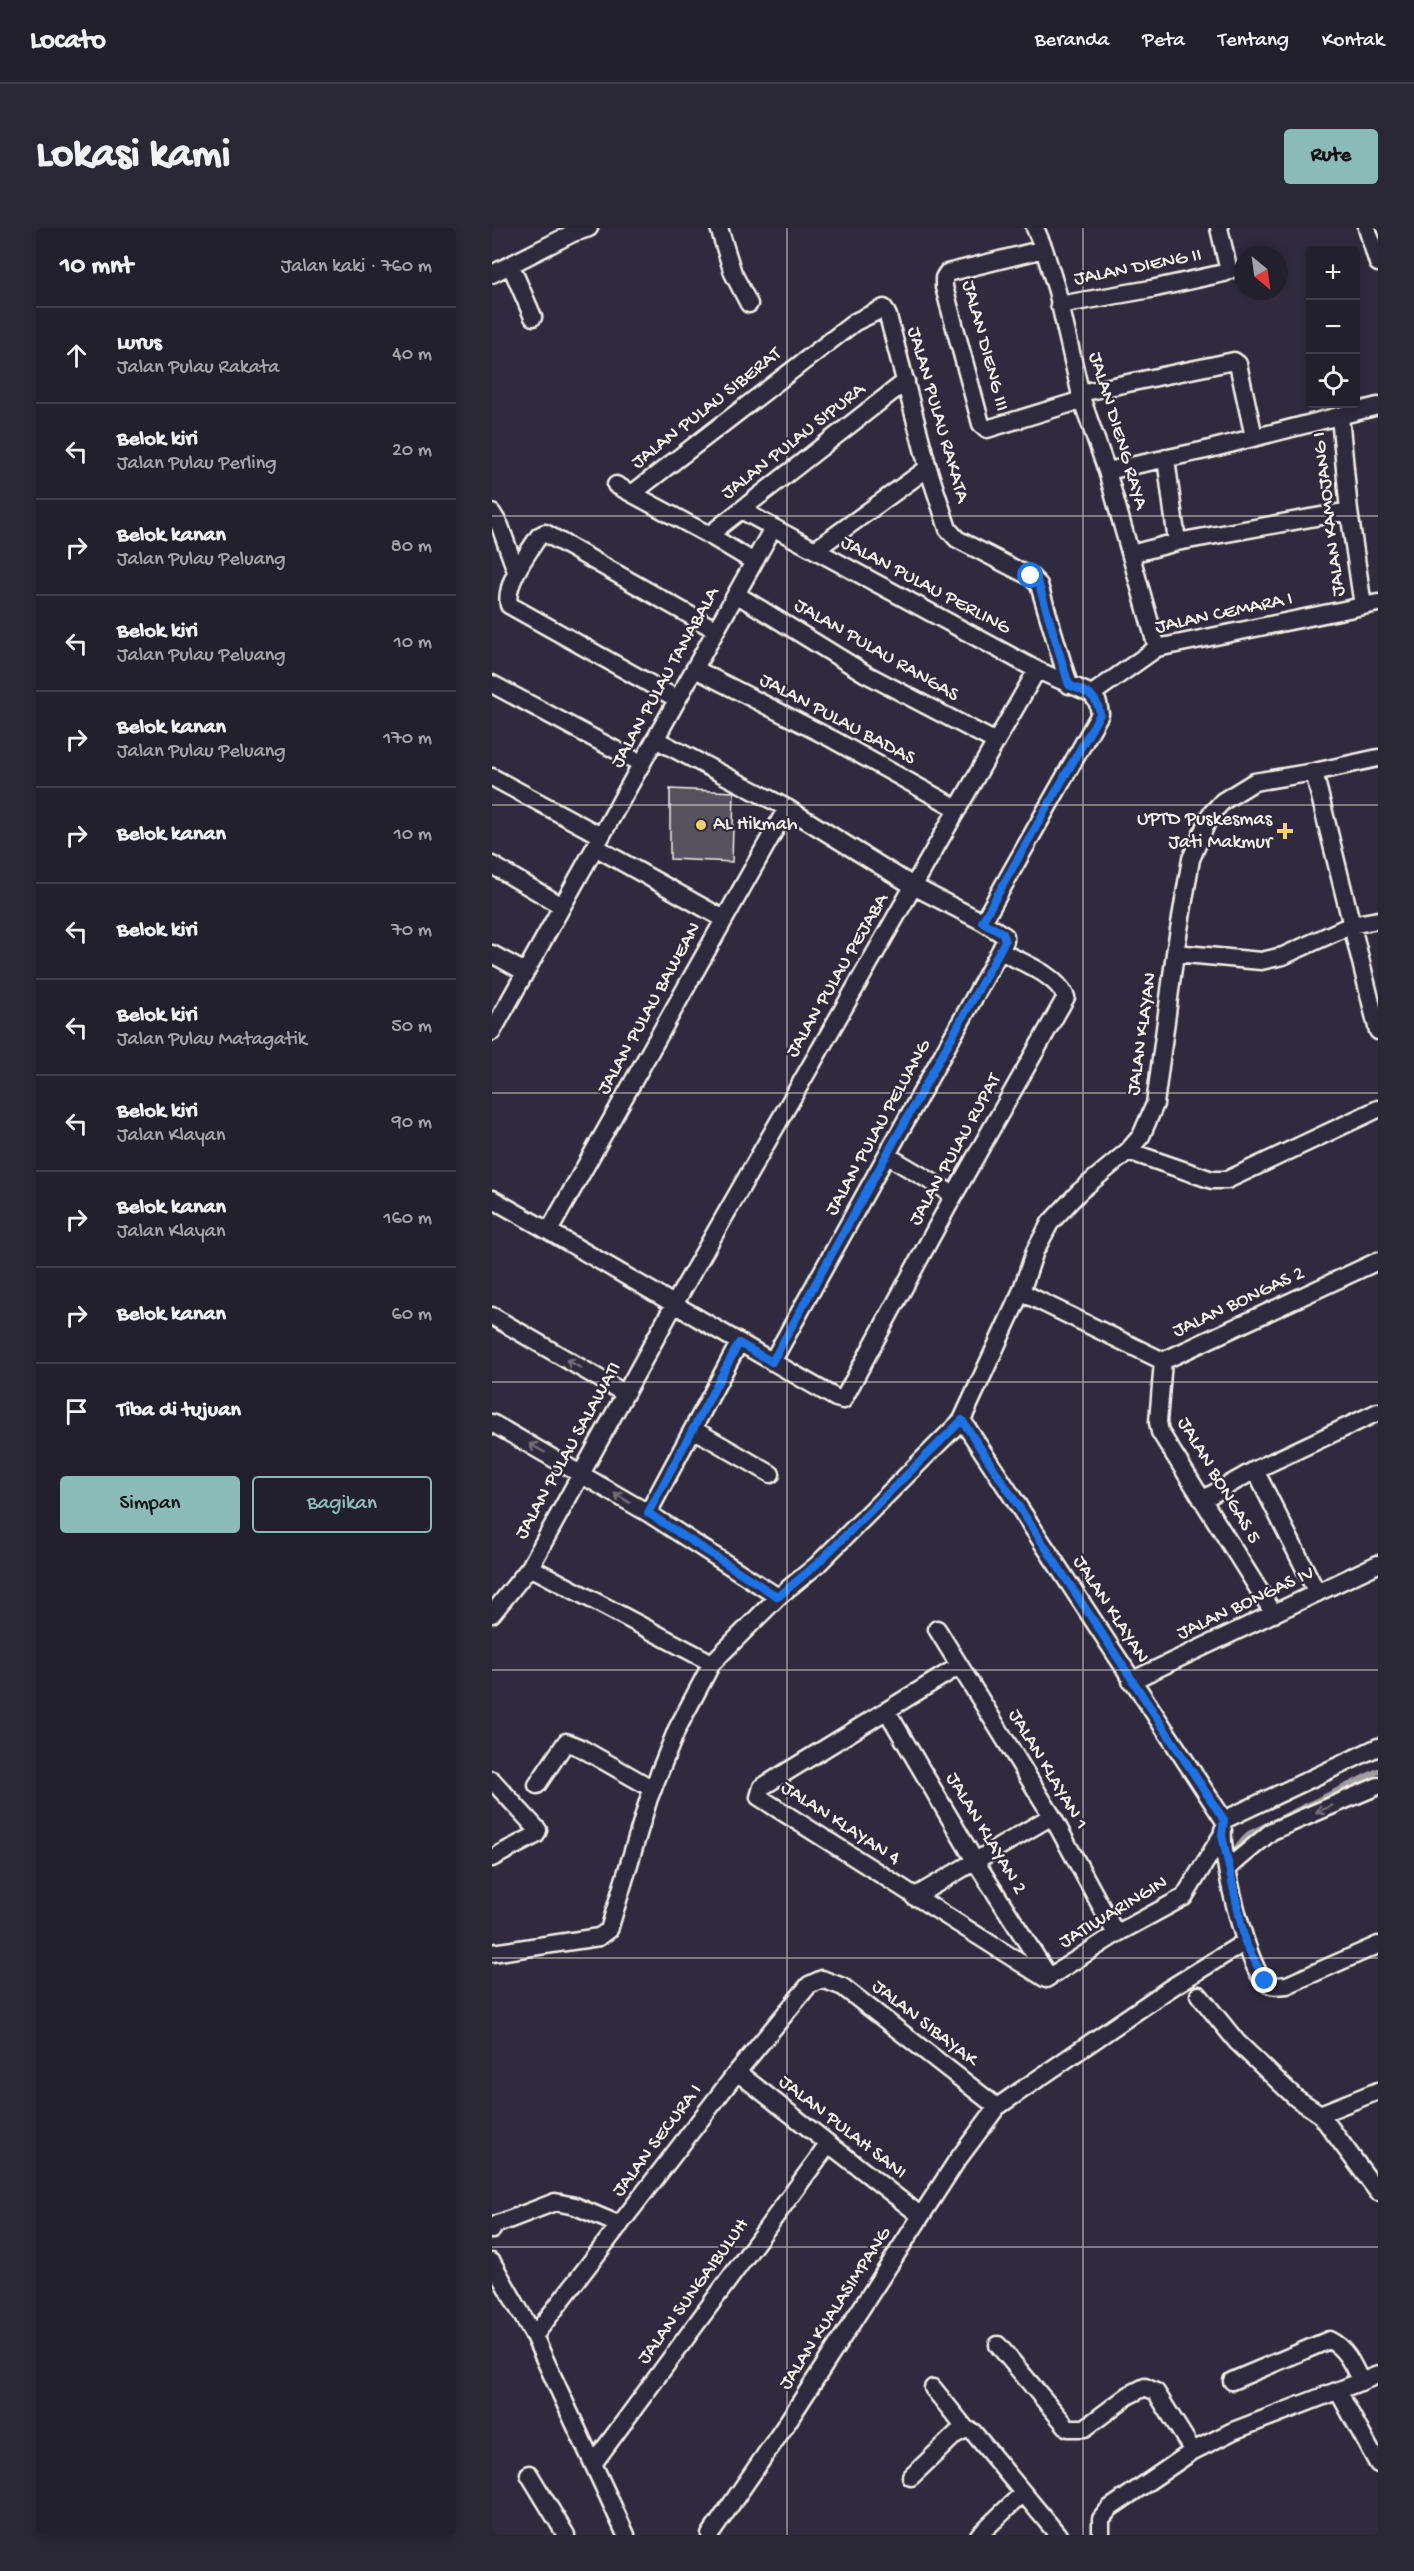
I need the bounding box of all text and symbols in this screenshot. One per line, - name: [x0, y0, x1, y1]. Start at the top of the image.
- text: Locato: [30, 25, 106, 58]
- text: Beranda: [1035, 29, 1109, 54]
- text: Peta: [1142, 29, 1185, 54]
- text: Tentang: [1218, 29, 1289, 54]
- text: Kontak: [1322, 29, 1384, 54]
- button: Rute: [1284, 129, 1378, 184]
- text: Lokasi kami: [36, 132, 231, 181]
- street label: JALAN DIENG II: [1072, 244, 1204, 292]
- north arrow: [1234, 246, 1288, 300]
- map controls: [1306, 246, 1360, 408]
- button: +: [1306, 246, 1360, 300]
- text: 10 mnt: [60, 252, 133, 283]
- text: Jalan kaki · 760 m: [281, 256, 432, 279]
- street label: JALAN DIENG III: [955, 278, 1013, 414]
- button: −: [1306, 300, 1360, 354]
- street label: JALAN PULAU RAKATA: [901, 324, 973, 507]
- text: Lurus: [117, 331, 162, 357]
- icon: ahead: [60, 339, 93, 372]
- street label: JALAN PULAU SIBERAT: [627, 342, 788, 475]
- text: 40 m: [392, 344, 432, 367]
- street label: JALAN DIENG RAYA: [1082, 350, 1152, 514]
- button: locate: [1306, 354, 1360, 408]
- text: Jalan Pulau Rakata: [117, 357, 279, 380]
- street label: JALAN PULAU SIPURA: [717, 378, 871, 505]
- text: Belok kiri: [117, 427, 198, 453]
- street label: JALAN KAMOJANG I: [1308, 430, 1352, 598]
- icon: left: [60, 435, 93, 468]
- text: 20 m: [392, 440, 432, 463]
- text: Jalan Pulau Perling: [117, 453, 277, 476]
- text: Belok kanan: [117, 523, 226, 549]
- icon: right: [60, 531, 93, 564]
- street label: JALAN PULAU PERLING: [836, 531, 1015, 641]
- text: 80 m: [391, 536, 432, 559]
- text: Jalan Pulau Peluang: [117, 549, 286, 572]
- route start: [1017, 562, 1043, 588]
- street label: JALAN PULAU TANABALA: [607, 583, 726, 772]
- street label: JALAN CEMARA I: [1153, 588, 1295, 640]
- street label: JALAN PULAU RANGAS: [790, 594, 963, 708]
- text: Belok kiri: [117, 619, 198, 645]
- icon: left: [60, 627, 93, 660]
- text: 10 m: [394, 632, 432, 655]
- text: Jalan Pulau Peluang: [117, 645, 286, 668]
- street label: JALAN PULAU BADAS: [755, 669, 920, 771]
- text: Belok kanan: [117, 715, 226, 741]
- icon: right: [60, 723, 93, 756]
- text: 170 m: [383, 728, 432, 751]
- text: Jalan Pulau Peluang: [117, 741, 286, 764]
- place label: UPTD Puskesmas Jati Makmur: [1137, 809, 1274, 855]
- place label: AL Hikmah: [713, 814, 798, 837]
- marker: AL Hikmah: [694, 818, 708, 832]
- icon: right: [60, 819, 93, 852]
- text: Belok kanan: [117, 822, 226, 848]
- marker: UPTD Puskesmas Jati Makmur: [1276, 822, 1294, 840]
- text: 10 m: [394, 824, 432, 847]
- street label: JALAN PULAU PEJABA: [782, 889, 895, 1062]
- icon: left: [60, 915, 93, 948]
- text: Belok kiri: [117, 918, 198, 944]
- street label: JALAN PULAU BAWEAN: [593, 919, 707, 1099]
- text: 70 m: [391, 920, 432, 943]
- street label: JALAN KLAYAN: [1123, 971, 1163, 1097]
- text: Belok kiri: [117, 1003, 198, 1029]
- icon: left: [60, 1011, 93, 1044]
- text: 50 m: [391, 1016, 432, 1039]
- text: Jalan Pulau Matagatik: [117, 1029, 307, 1052]
- street label: JALAN PULAU PELUANG: [821, 1035, 938, 1220]
- street label: JALAN PULAU RUPAT: [905, 1069, 1008, 1230]
- text: Belok kiri: [117, 1099, 198, 1125]
- icon: left: [60, 1107, 93, 1140]
- text: 90 m: [392, 1112, 432, 1135]
- text: Jalan Klayan: [117, 1125, 225, 1148]
- text: Belok kanan: [117, 1195, 226, 1221]
- icon: right: [60, 1203, 93, 1236]
- text: 160 m: [383, 1208, 432, 1231]
- text: Jalan Klayan: [117, 1221, 225, 1244]
- street label: JALAN BONGAS 2: [1169, 1262, 1309, 1344]
- icon: right: [60, 1299, 93, 1332]
- text: Belok kanan: [117, 1302, 226, 1328]
- text: 60 m: [392, 1304, 432, 1327]
- street label: JALAN PULAU SALAWATI: [511, 1358, 627, 1544]
- one-way arrow: [566, 1358, 583, 1370]
- icon: arrive: [60, 1395, 93, 1428]
- text: Tiba di tujuan: [117, 1398, 241, 1424]
- street label: JALAN BONGAS 5: [1171, 1414, 1265, 1548]
- one-way arrow: [529, 1442, 546, 1454]
- button: Simpan: [60, 1476, 240, 1533]
- button: Bagikan: [252, 1476, 432, 1533]
- one-way arrow: [614, 1491, 631, 1503]
- street label: JALAN KLAYAN: [1067, 1552, 1153, 1668]
- street label: JALAN BONGAS IV: [1174, 1562, 1318, 1646]
- street label: JALAN KLAYAN 1: [1002, 1706, 1092, 1834]
- street label: JALAN KLAYAN 2: [940, 1769, 1031, 1899]
- street label: JALAN KLAYAN 4: [776, 1777, 904, 1871]
- one-way arrow: [1316, 1804, 1334, 1815]
- street label: JATIWARINGIN: [1056, 1872, 1172, 1954]
- route end: [1251, 1967, 1277, 1993]
- street label: JALAN SIBAYAK: [867, 1976, 983, 2074]
- street label: JALAN PULAH SANI: [773, 2071, 911, 2185]
- street label: JALAN SECURA I: [608, 2080, 708, 2202]
- street label: JALAN SUNGAIBULUH: [633, 2214, 755, 2369]
- street label: JALAN KUALASIMPANG: [775, 2222, 898, 2395]

